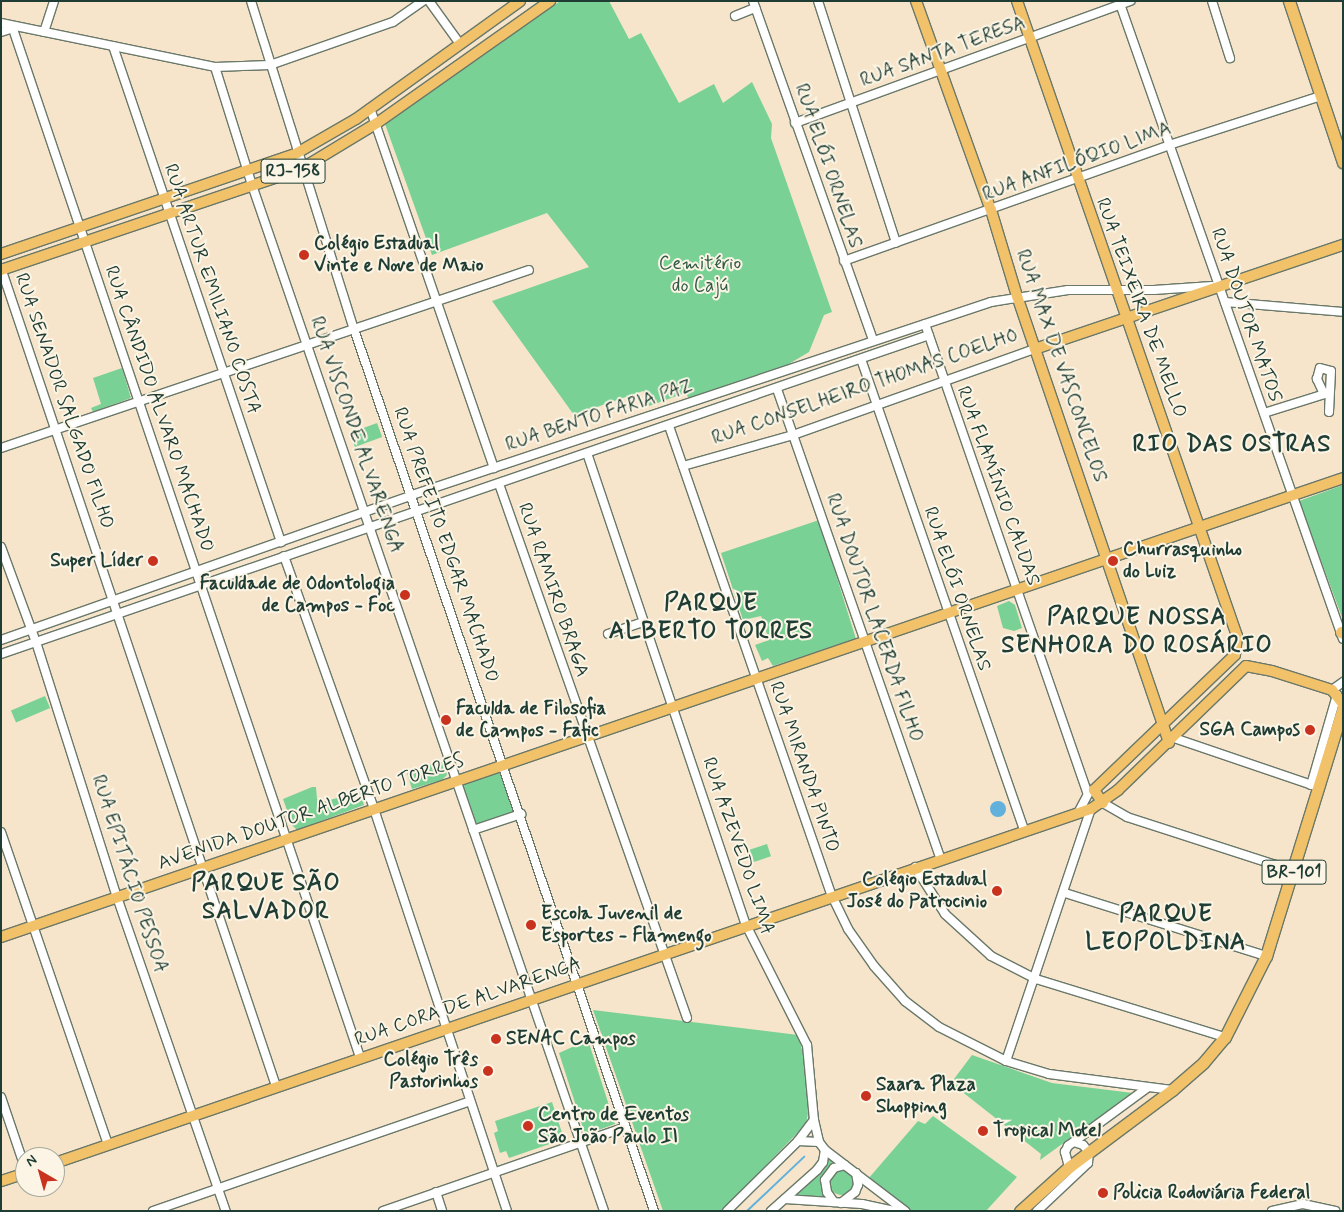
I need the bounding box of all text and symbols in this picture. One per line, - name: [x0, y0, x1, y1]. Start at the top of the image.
- street label: RUA SANTA TERESA: [858, 12, 1028, 92]
- street label: RUA ELÓI ORNELAS: [789, 80, 867, 252]
- street label: RUA ANFILÓQIO LIMA: [977, 116, 1177, 208]
- road number: RJ-158: [260, 156, 326, 187]
- street label: RUA ARTUR EMILIANO COSTA: [158, 161, 266, 417]
- street label: RUA TEIXEIRA DE MELLO: [1091, 197, 1191, 419]
- street label: RUA DOUTOR MATOS: [1206, 225, 1286, 405]
- place label: Colégio Estadual Vinte e Nove de Maio: [314, 233, 482, 277]
- street label: RUA MAX DE VASCONCELOS: [1010, 246, 1112, 486]
- marker: Colégio Estadual Vinte e Nove de Maio: [298, 249, 310, 261]
- park label: Cemitério do Cajú: [659, 253, 741, 297]
- street label: RUA CÂNDIDO ALVARO MACHADO: [100, 264, 218, 554]
- street label: RUA SENADOR SALGADO FILHO: [9, 269, 119, 533]
- street label: RUA VISCONDE ALVARENGA: [305, 315, 407, 555]
- street label: RUA CONSELHEIRO THOMAS COELHO: [706, 323, 1024, 451]
- street label: RUA BENTO FARIA PAZ: [500, 374, 698, 458]
- street label: RUA FLAMÍNIO CALDAS: [951, 383, 1045, 589]
- street label: RUA PREFEITO EDGAR MACHADO: [389, 406, 503, 684]
- district label: RIO DAS OSTRAS: [1129, 431, 1335, 459]
- street label: RUA DOUTOR LACERDA FILHO: [820, 489, 928, 747]
- street label: RUA RAMIRO BRAGA: [512, 500, 594, 680]
- street label: RUA ELÓI ORNELAS: [918, 503, 996, 675]
- place label: Churrasquinho do Luiz: [1123, 539, 1242, 583]
- place label: Super Líder: [50, 550, 143, 572]
- marker: Super Líder: [147, 555, 159, 567]
- marker: Churrasquinho do Luiz: [1107, 555, 1119, 567]
- place label: Faculdade de Odontologia de Campos - Foc: [197, 573, 395, 617]
- marker: Faculdade de Odontologia de Campos - Foc: [399, 589, 411, 601]
- district label: PARQUE ALBERTO TORRES: [603, 590, 819, 646]
- district label: PARQUE NOSSA SENHORA DO ROSÁRIO: [1000, 604, 1274, 660]
- street label: RUA MIRANDA PINTO: [762, 673, 846, 861]
- place label: Faculda de Filosofia de Campos - Fafic: [456, 698, 603, 742]
- marker: Faculda de Filosofia de Campos - Fafic: [440, 714, 452, 726]
- place label: SGA Campos: [1194, 719, 1300, 741]
- marker: SGA Campos: [1304, 724, 1316, 736]
- street label: AVENIDA DOUTOR ALBERTO TORRES: [154, 749, 468, 875]
- street label: RUA AZEVEDO LIMA: [697, 754, 779, 938]
- street label: RUA EPITÁCIO PESSOA: [86, 772, 172, 976]
- road number: BR-101: [1262, 856, 1326, 888]
- place label: Colégio Estadual José do Patrocinio: [848, 869, 987, 913]
- district label: PARQUE SÃO SALVADOR: [190, 870, 342, 926]
- marker: Colégio Estadual José do Patrocinio: [991, 885, 1003, 897]
- district label: PARQUE LEOPOLDINA: [1086, 901, 1246, 957]
- place label: Escola Juvenil de Esportes - Flamengo: [541, 903, 712, 947]
- marker: Escola Juvenil de Esportes - Flamengo: [525, 919, 537, 931]
- street label: RUA CORA DE ALVARENGA: [354, 953, 582, 1051]
- place label: SENAC Campos: [506, 1028, 634, 1050]
- marker: SENAC Campos: [490, 1033, 502, 1045]
- place label: Colégio Três Pastorinhos: [384, 1049, 478, 1093]
- marker: Colégio Três Pastorinhos: [482, 1065, 494, 1077]
- place label: Saara Plaza Shopping: [876, 1074, 974, 1118]
- marker: Saara Plaza Shopping: [860, 1090, 872, 1102]
- place label: Centro de Eventos São João Paulo II: [538, 1104, 686, 1148]
- marker: Centro de Eventos São João Paulo II: [522, 1120, 534, 1132]
- place label: Tropical Motel: [993, 1120, 1101, 1142]
- marker: Tropical Motel: [977, 1125, 989, 1137]
- north arrow: [15, 1147, 65, 1197]
- text: N: [22, 1151, 41, 1171]
- place label: Policia Rodoviária Federal: [1113, 1182, 1313, 1204]
- marker: Policia Rodoviária Federal: [1097, 1187, 1109, 1199]

